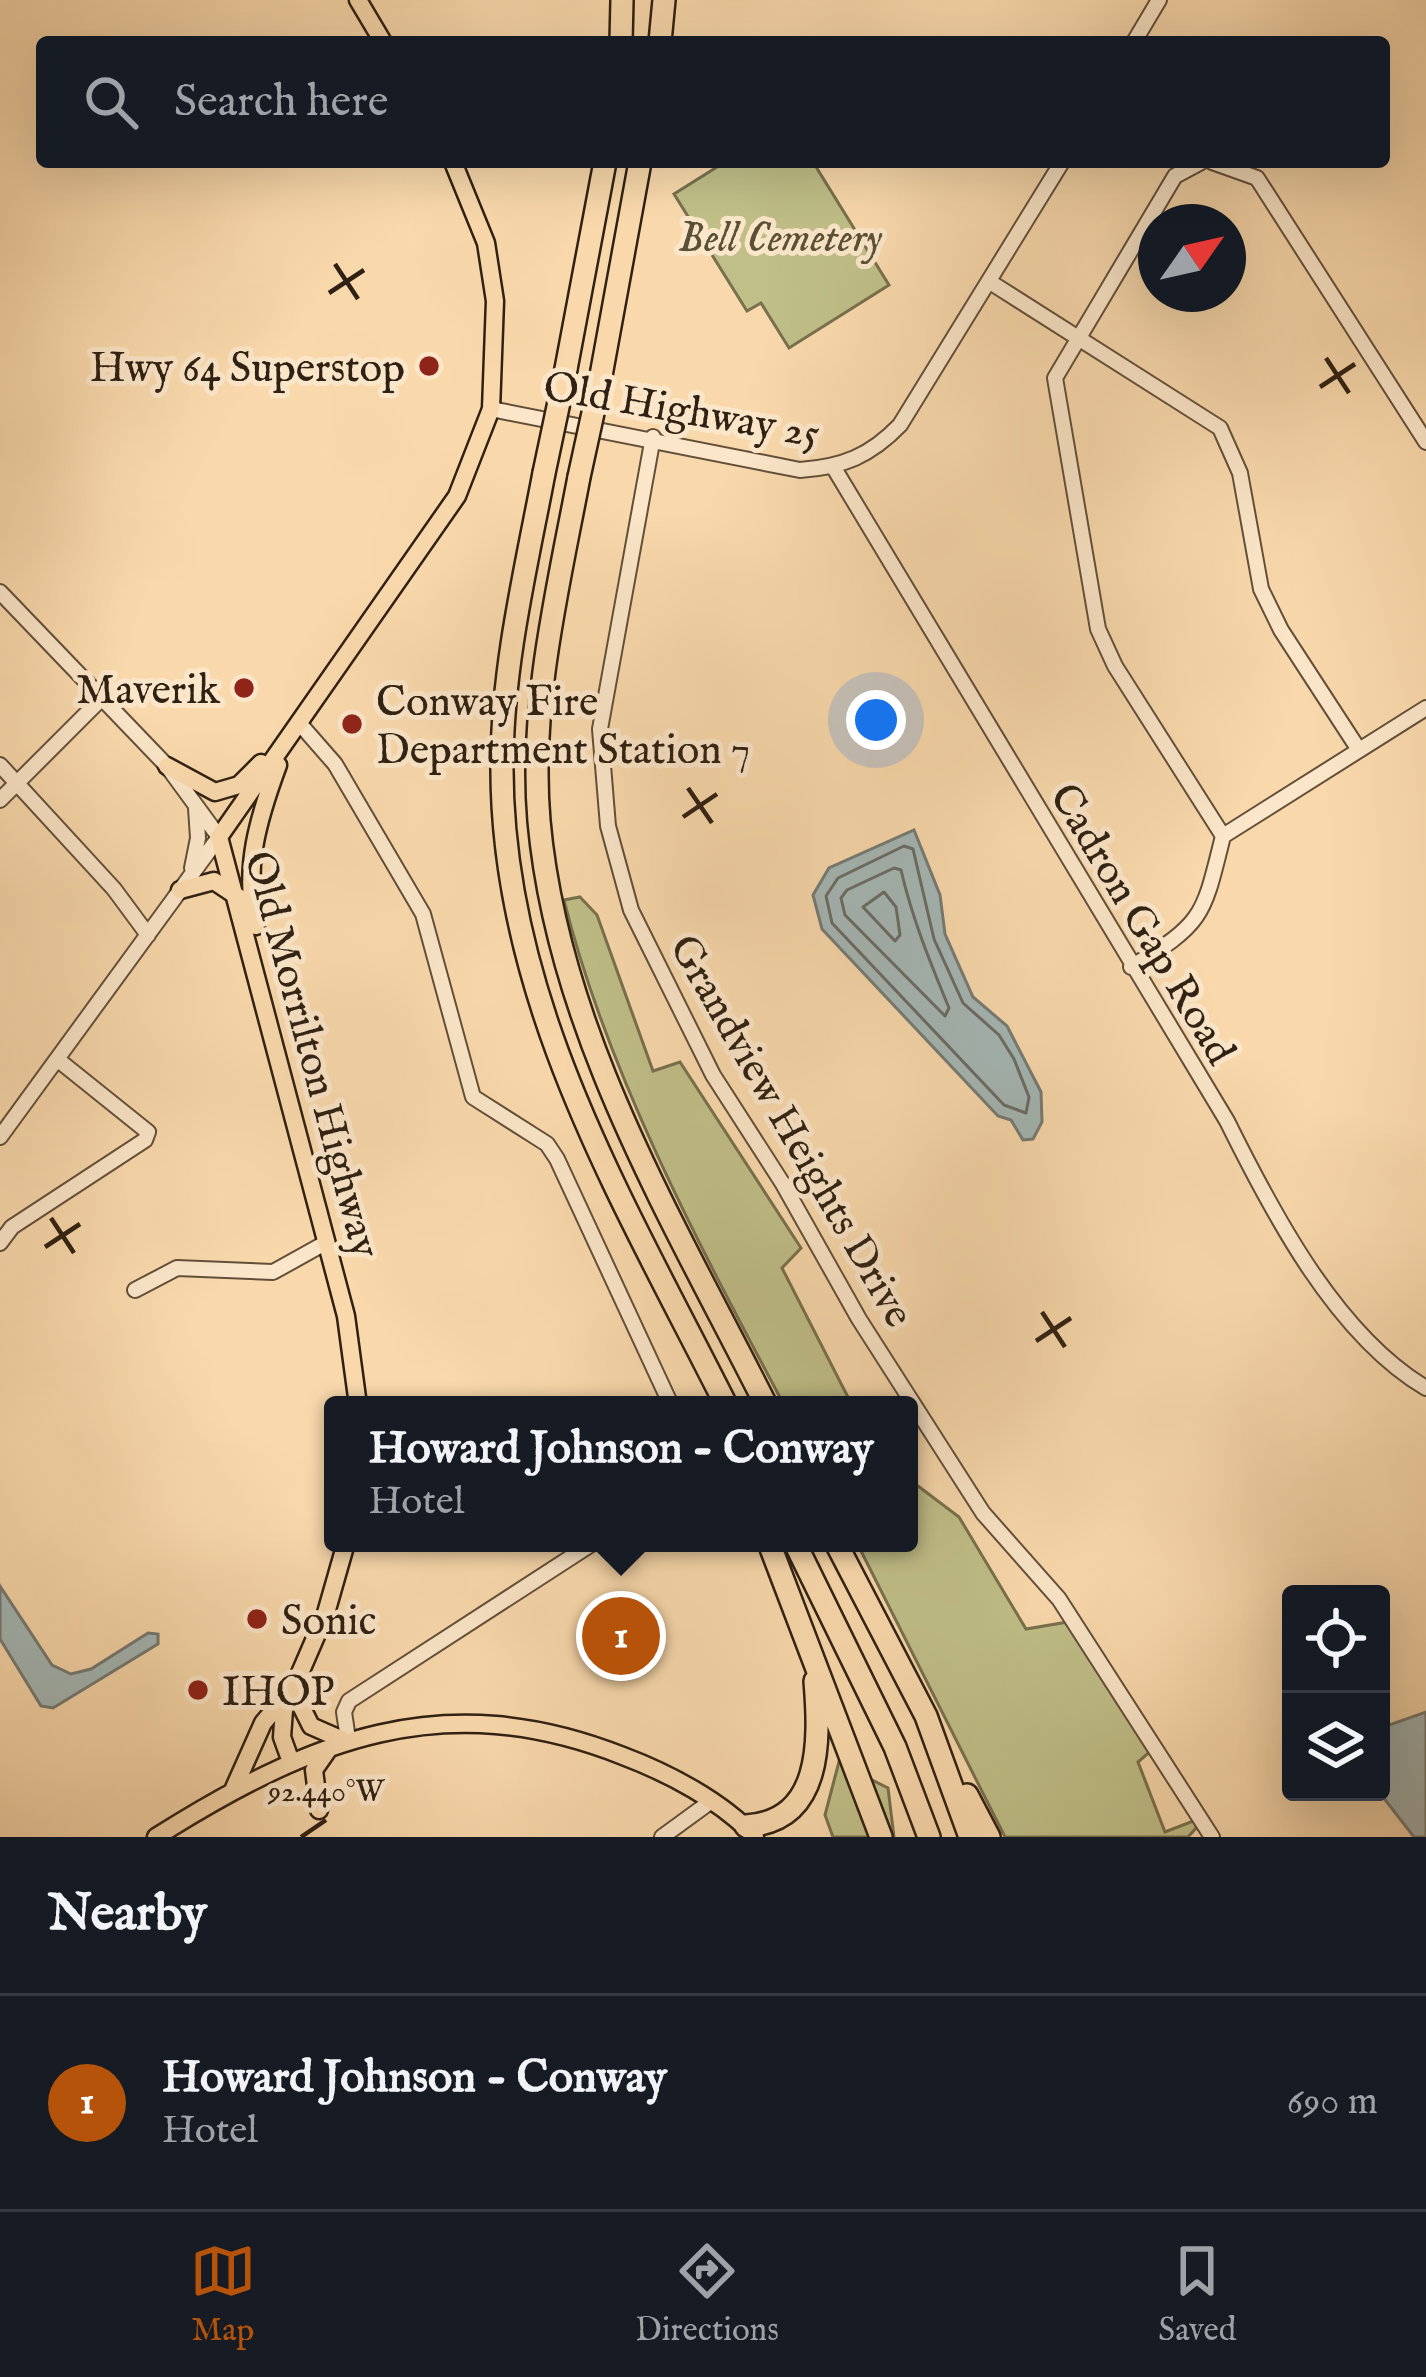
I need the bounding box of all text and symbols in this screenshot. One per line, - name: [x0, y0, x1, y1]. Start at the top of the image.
- search box: [36, 36, 1390, 168]
- icon: search: [78, 69, 144, 135]
- text: Search here: [174, 74, 388, 131]
- north arrow: [1138, 204, 1246, 312]
- park label: Bell Cemetery: [678, 213, 882, 266]
- place label: Hwy 64 Superstop: [90, 343, 405, 396]
- marker: Hwy 64 Superstop: [416, 353, 442, 379]
- street label: Old Highway 25: [539, 361, 824, 462]
- place label: Maverik: [76, 665, 221, 718]
- marker: Maverik: [231, 675, 257, 701]
- place label: Conway Fire Department Station 7: [376, 677, 750, 778]
- your location: [846, 690, 906, 750]
- marker: Conway Fire Department Station 7: [339, 711, 365, 737]
- street label: Cadron Gap Road: [1036, 775, 1246, 1075]
- street label: Old Morrilton Highway: [231, 846, 391, 1264]
- street label: Grandview Heights Drive: [656, 926, 924, 1337]
- popup: [324, 1396, 918, 1552]
- text: Howard Johnson - Conway: [368, 1421, 874, 1478]
- text: Hotel: [368, 1478, 464, 1527]
- map controls: [1282, 1585, 1390, 1801]
- button: locate: [1282, 1585, 1390, 1693]
- pin: 1: [582, 1591, 660, 1681]
- place label: Sonic: [281, 1596, 377, 1649]
- marker: Sonic: [244, 1606, 270, 1632]
- place label: IHOP: [222, 1667, 334, 1720]
- marker: IHOP: [185, 1677, 211, 1703]
- button: layers: [1282, 1693, 1390, 1801]
- text: 92.440°W: [267, 1774, 385, 1812]
- text: Nearby: [48, 1883, 207, 1948]
- text: Howard Johnson - Conway: [162, 2050, 667, 2107]
- text: 1: [80, 2078, 94, 2127]
- text: 690 m: [1287, 2078, 1378, 2127]
- text: Hotel: [162, 2107, 258, 2156]
- tab: Map: [190, 2238, 256, 2352]
- tab: Directions: [635, 2238, 779, 2352]
- tab: Saved: [1158, 2238, 1236, 2352]

